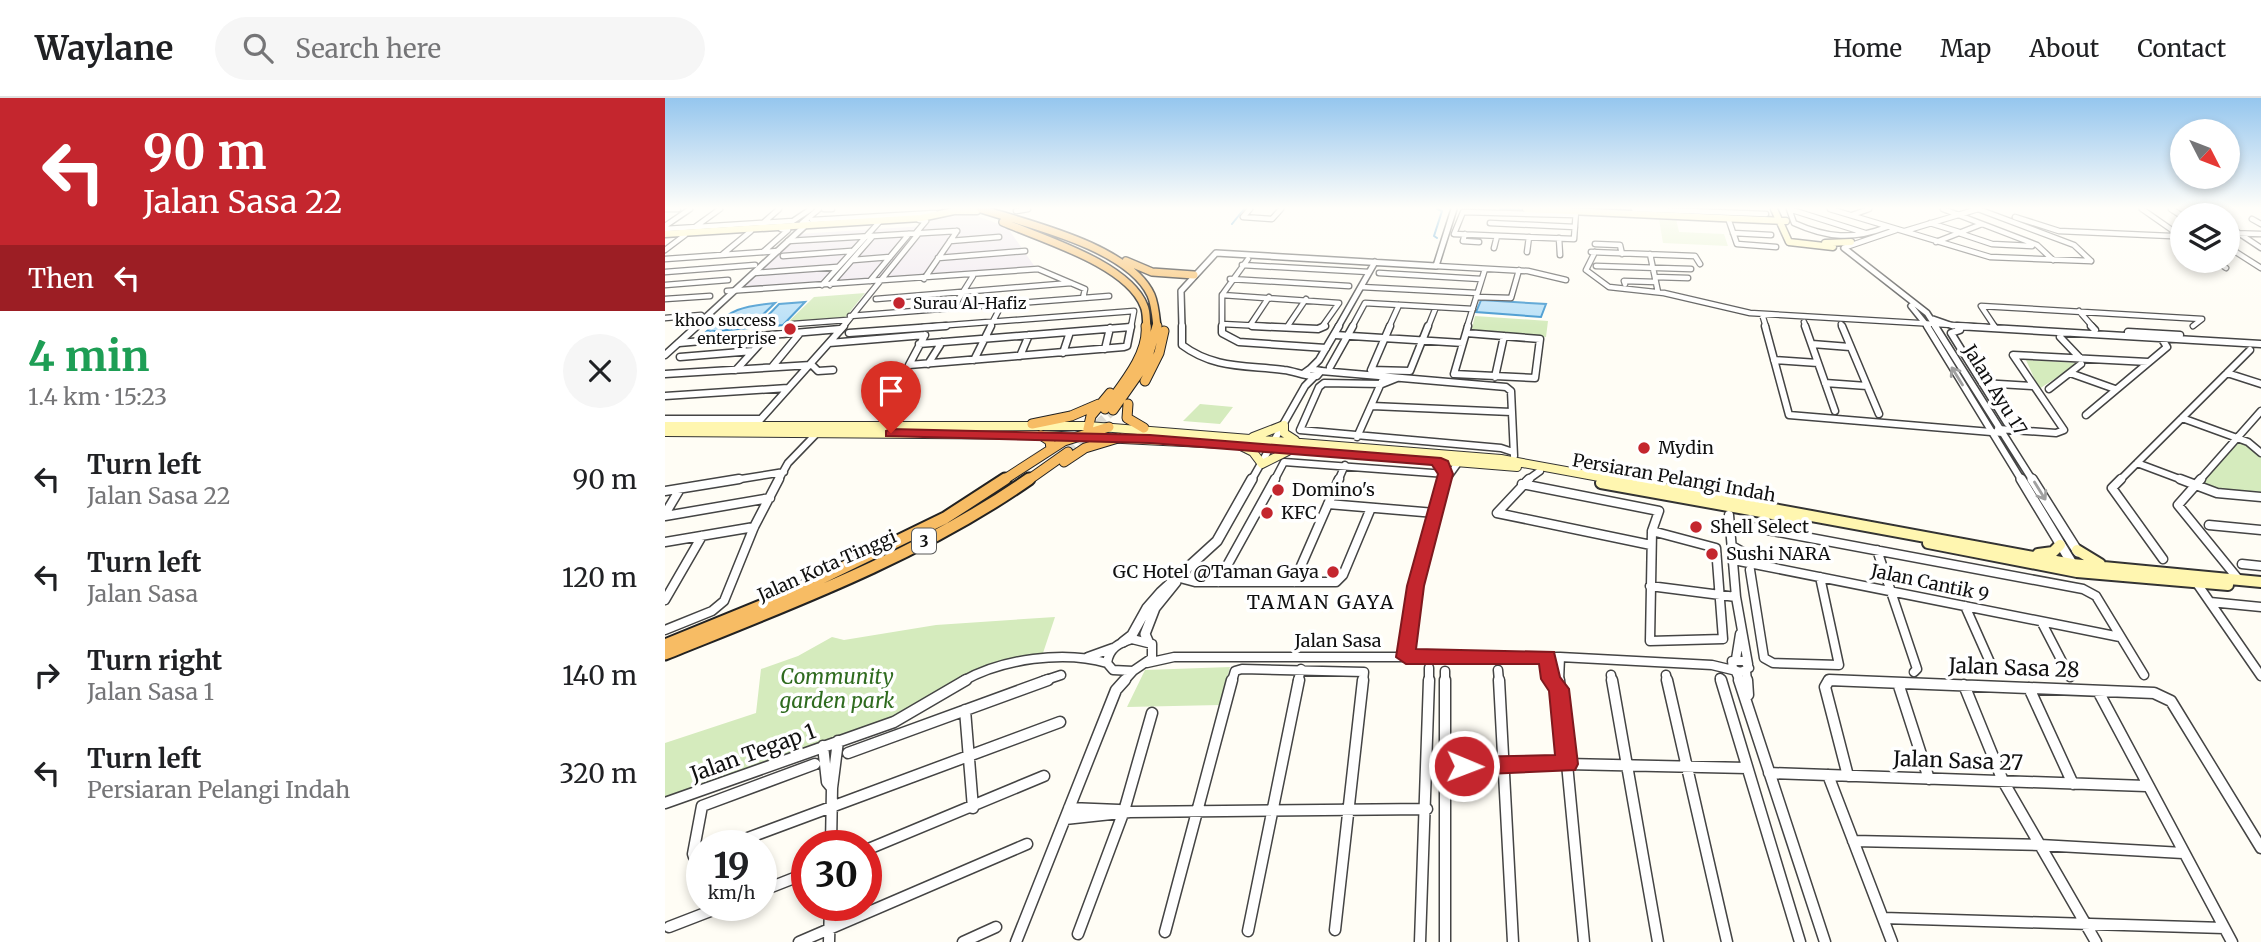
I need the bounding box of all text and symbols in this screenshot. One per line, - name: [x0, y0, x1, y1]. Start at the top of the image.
- search box: [215, 17, 705, 80]
- text: Waylane: [35, 28, 173, 69]
- icon: search: [239, 29, 277, 67]
- text: Search here: [295, 32, 441, 65]
- text: Home: [1833, 33, 1902, 64]
- text: Map: [1940, 33, 1991, 64]
- text: About: [2029, 33, 2099, 64]
- text: Contact: [2137, 33, 2226, 64]
- north arrow: [2170, 119, 2240, 189]
- map controls: [2170, 119, 2240, 273]
- text: 90 m: [143, 121, 267, 182]
- icon: left: [28, 126, 119, 217]
- text: Jalan Sasa 22: [143, 182, 342, 222]
- button: layers: [2170, 203, 2240, 273]
- icon: left: [108, 259, 146, 297]
- text: Then: [28, 262, 94, 295]
- place label: Surau Al-Hafiz: [913, 293, 1027, 313]
- marker: Surau Al-Hafiz: [891, 295, 907, 311]
- place label: khoo success enterprise: [675, 310, 776, 348]
- marker: khoo success enterprise: [782, 321, 798, 337]
- text: 4 min: [28, 330, 150, 382]
- button: close: [563, 334, 637, 408]
- street label: Jalan Ayu 17: [1958, 339, 2032, 439]
- pin: [861, 361, 921, 433]
- one-way arrow: [1950, 367, 1964, 387]
- icon: arrive: [872, 372, 910, 410]
- text: 1.4 km · 15:23: [28, 382, 167, 411]
- place label: Mydin: [1658, 436, 1714, 459]
- marker: Mydin: [1636, 440, 1652, 456]
- text: Turn left: [87, 448, 201, 481]
- street label: Persiaran Pelangi Indah: [1571, 448, 1778, 507]
- icon: left: [28, 460, 66, 498]
- text: 90 m: [573, 463, 637, 496]
- place label: Domino's: [1292, 478, 1375, 501]
- text: Jalan Sasa 22: [87, 481, 230, 510]
- one-way arrow: [2033, 481, 2047, 501]
- marker: Domino's: [1270, 482, 1286, 498]
- place label: KFC: [1281, 501, 1317, 524]
- marker: KFC: [1259, 505, 1275, 521]
- place label: Shell Select: [1710, 515, 1809, 538]
- marker: Shell Select: [1688, 519, 1704, 535]
- street label: Jalan Kota Tinggi: [753, 525, 900, 607]
- road number: 3: [912, 528, 936, 554]
- place label: Sushi NARA: [1726, 542, 1831, 565]
- text: Turn left: [87, 546, 201, 579]
- marker: Sushi NARA: [1704, 546, 1720, 562]
- icon: left: [28, 558, 66, 596]
- street label: Jalan Cantik 9: [1868, 559, 1991, 606]
- place label: GC Hotel @Taman Gaya: [1113, 560, 1319, 583]
- text: 120 m: [562, 561, 637, 594]
- marker: GC Hotel @Taman Gaya: [1325, 564, 1341, 580]
- text: Jalan Sasa: [87, 579, 198, 608]
- district label: TAMAN GAYA: [1247, 590, 1395, 614]
- street label: Jalan Sasa: [1294, 629, 1382, 652]
- text: Turn right: [87, 644, 222, 677]
- street label: Jalan Sasa 28: [1947, 652, 2080, 683]
- icon: right: [28, 656, 66, 694]
- text: 140 m: [562, 659, 637, 692]
- park label: Community garden park: [779, 663, 895, 714]
- text: Jalan Sasa 1: [87, 677, 214, 706]
- street label: Jalan Tegap 1: [686, 717, 819, 788]
- position arrow: [1427, 729, 1501, 803]
- text: Turn left: [87, 742, 201, 775]
- street label: Jalan Sasa 27: [1892, 745, 2024, 776]
- icon: left: [28, 754, 66, 792]
- text: 320 m: [559, 757, 637, 790]
- text: Persiaran Pelangi Indah: [87, 775, 350, 804]
- speed limit sign: 30: [791, 830, 882, 921]
- text: 19: [713, 844, 750, 888]
- text: km/h: [708, 881, 755, 904]

